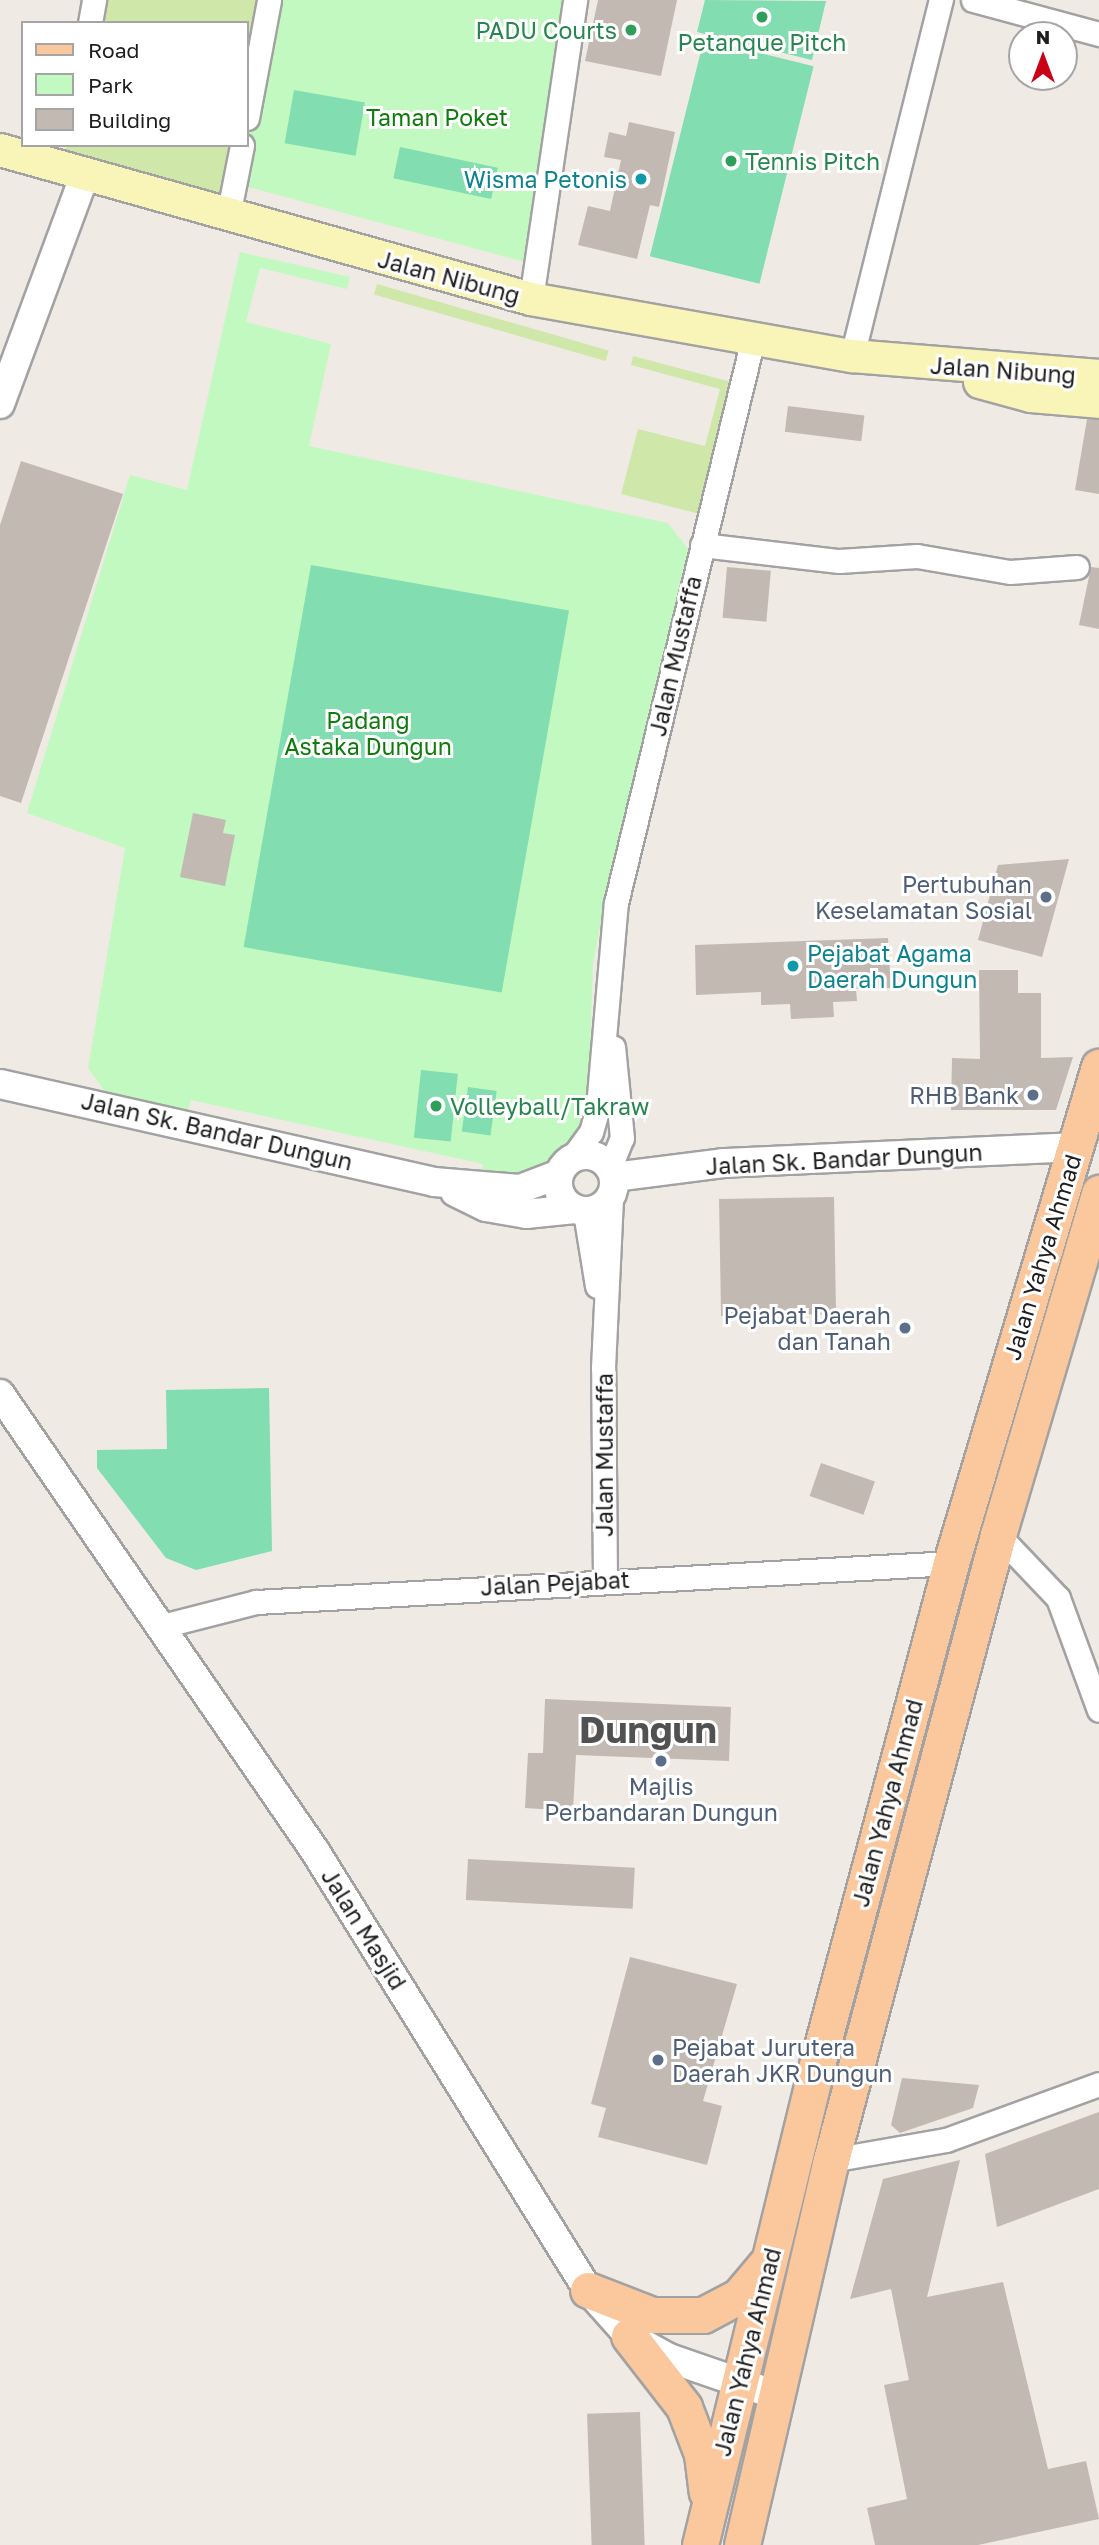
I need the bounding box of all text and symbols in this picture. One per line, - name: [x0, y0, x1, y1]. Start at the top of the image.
- marker: Petanque Pitch: [754, 9, 770, 25]
- place label: PADU Courts: [476, 16, 617, 44]
- legend: [21, 21, 248, 147]
- north arrow: [1008, 21, 1078, 91]
- marker: PADU Courts: [623, 22, 639, 38]
- text: N: [1036, 25, 1050, 48]
- place label: Petanque Pitch: [678, 28, 846, 56]
- text: Road: [88, 37, 139, 63]
- text: Park: [88, 72, 133, 98]
- park label: Taman Poket: [366, 103, 508, 131]
- text: Building: [88, 107, 171, 133]
- place label: Tennis Pitch: [745, 147, 880, 175]
- marker: Tennis Pitch: [723, 153, 739, 169]
- place label: Wisma Petonis: [464, 165, 627, 193]
- marker: Wisma Petonis: [633, 171, 649, 187]
- street label: Jalan Nibung: [375, 245, 523, 309]
- street label: Jalan Nibung: [929, 351, 1077, 389]
- street label: Jalan Mustaffa: [643, 573, 707, 739]
- park label: Padang Astaka Dungun: [284, 706, 452, 760]
- place label: Pertubuhan Keselamatan Sosial: [815, 870, 1032, 924]
- marker: Pertubuhan Keselamatan Sosial: [1038, 889, 1054, 905]
- place label: Pejabat Agama Daerah Dungun: [807, 939, 977, 993]
- marker: Pejabat Agama Daerah Dungun: [785, 958, 801, 974]
- place label: RHB Bank: [909, 1081, 1019, 1109]
- street label: Jalan Sk. Bandar Dungun: [79, 1086, 355, 1176]
- marker: RHB Bank: [1025, 1087, 1041, 1103]
- place label: Volleyball/Takraw: [450, 1092, 649, 1120]
- marker: Volleyball/Takraw: [428, 1098, 444, 1114]
- street label: Jalan Sk. Bandar Dungun: [705, 1138, 983, 1180]
- street label: Jalan Yahya Ahmad: [998, 1151, 1086, 1363]
- place label: Pejabat Daerah dan Tanah: [723, 1301, 891, 1355]
- marker: Pejabat Daerah dan Tanah: [897, 1320, 913, 1336]
- street label: Jalan Mustaffa: [590, 1373, 618, 1537]
- street label: Jalan Pejabat: [480, 1565, 630, 1601]
- street label: Jalan Yahya Ahmad: [846, 1696, 928, 1910]
- district label: Dungun: [579, 1707, 717, 1751]
- marker: Majlis Perbandaran Dungun: [653, 1753, 669, 1769]
- place label: Majlis Perbandaran Dungun: [544, 1772, 778, 1826]
- street label: Jalan Masjid: [316, 1863, 412, 1995]
- place label: Pejabat Jurutera Daerah JKR Dungun: [672, 2033, 892, 2087]
- marker: Pejabat Jurutera Daerah JKR Dungun: [650, 2052, 666, 2068]
- street label: Jalan Yahya Ahmad: [708, 2245, 786, 2459]

